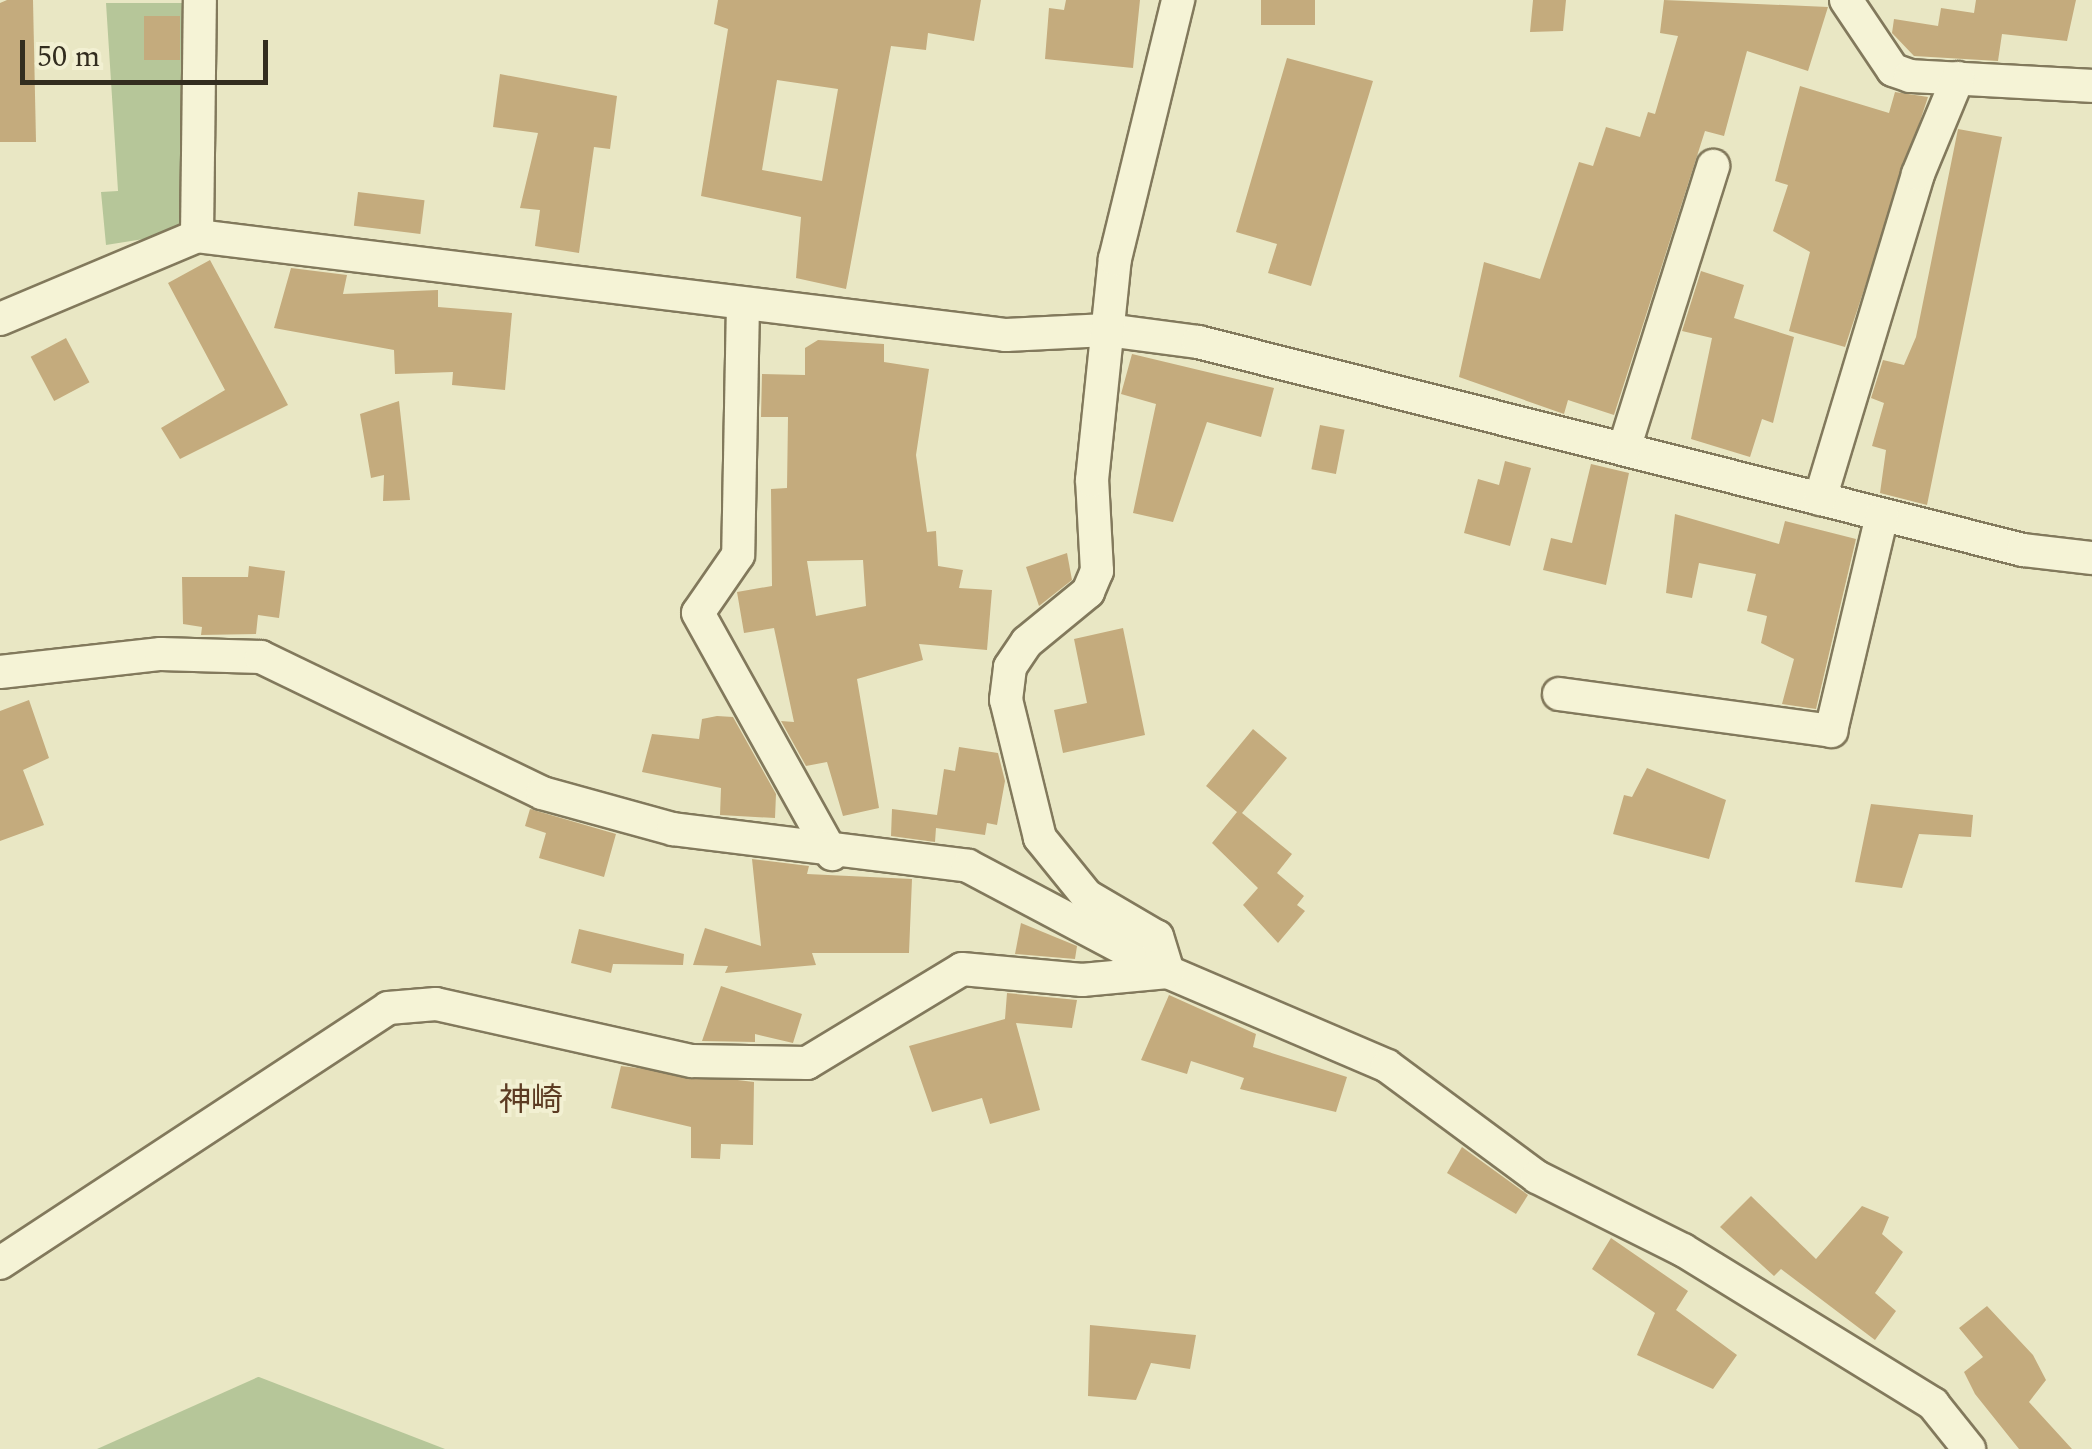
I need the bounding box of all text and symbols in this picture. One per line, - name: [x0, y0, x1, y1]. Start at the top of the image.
- scale bar: [25, 20, 272, 82]
- text: 50 m: [37, 34, 100, 80]
- district label: 神崎: [499, 1082, 563, 1120]

